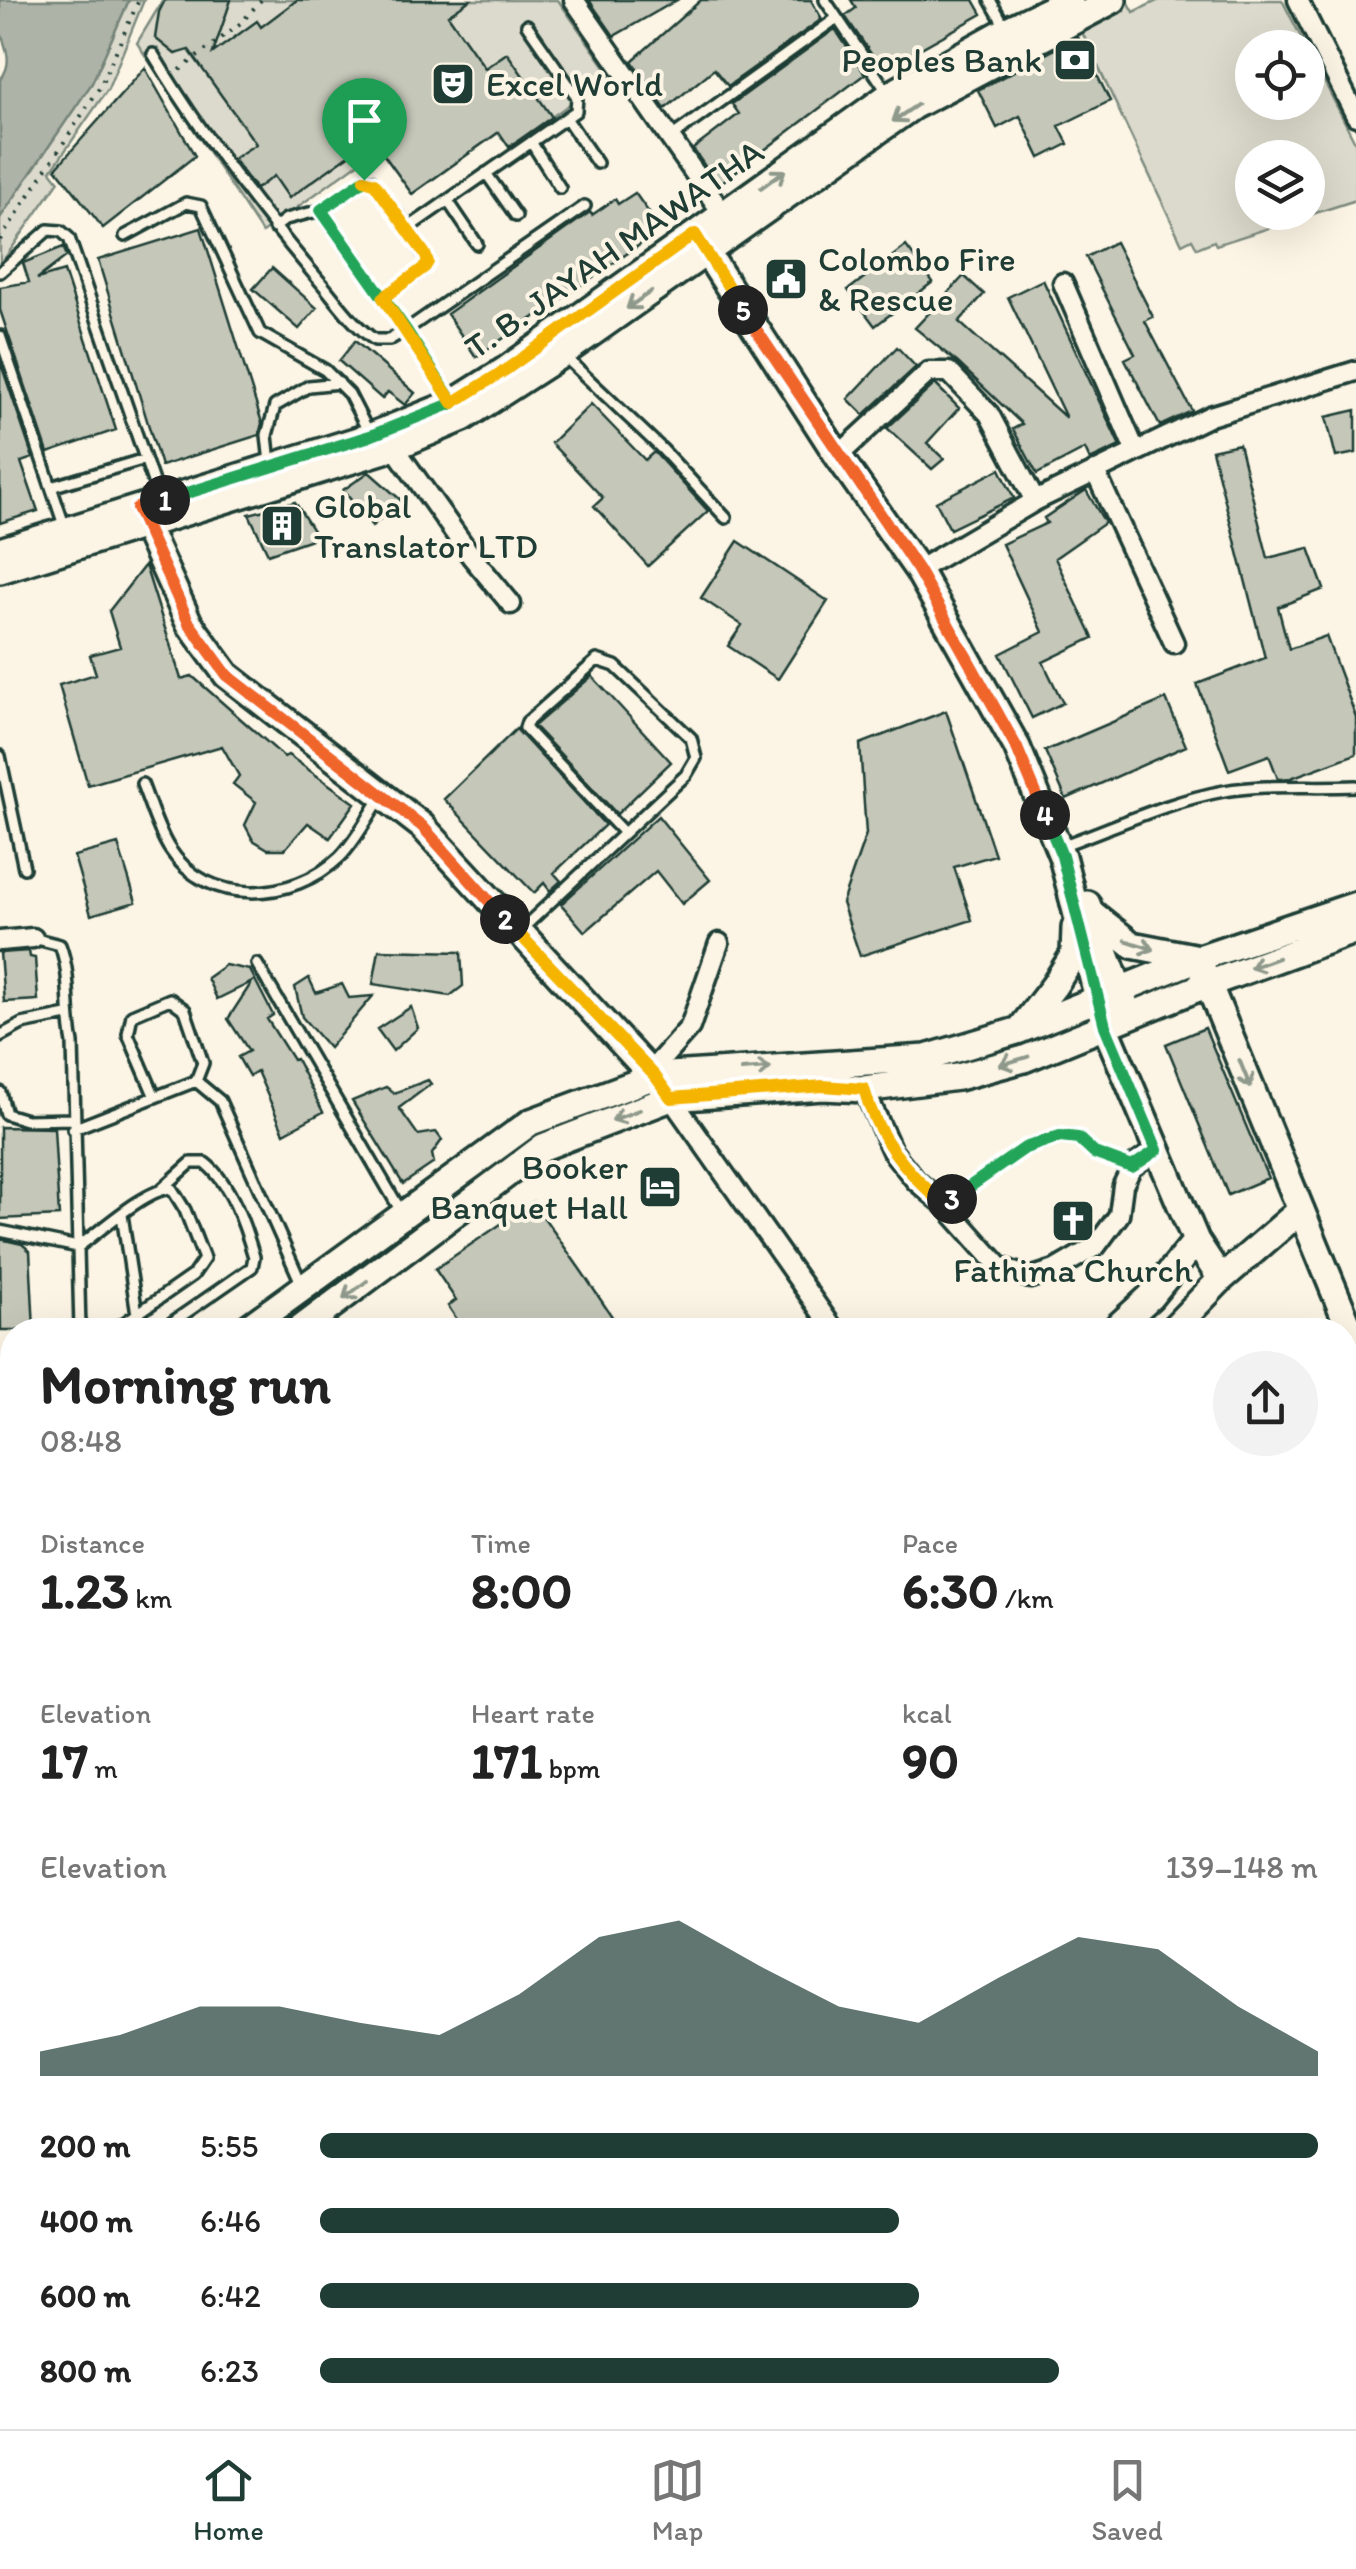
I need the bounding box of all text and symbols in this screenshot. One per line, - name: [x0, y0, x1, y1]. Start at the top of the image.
- map controls: [1235, 30, 1325, 230]
- button: locate: [1235, 30, 1325, 120]
- bank icon: Peoples Bank: [1052, 37, 1098, 83]
- place label: Peoples Bank: [841, 39, 1042, 81]
- theatre icon: Excel World: [430, 61, 476, 107]
- place label: Excel World: [486, 63, 663, 105]
- pin: [322, 78, 407, 181]
- icon: arrive: [337, 93, 392, 148]
- one-way arrow: [891, 102, 919, 123]
- street label: T. B. JAYAH MAWATHA: [457, 130, 771, 368]
- button: layers: [1235, 140, 1325, 230]
- one-way arrow: [759, 169, 786, 190]
- place label: Colombo Fire & Rescue: [818, 238, 1016, 320]
- public building icon: Colombo Fire & Rescue: [763, 256, 809, 302]
- pin: 5: [718, 285, 768, 335]
- one-way arrow: [626, 289, 653, 310]
- text: 5: [736, 293, 750, 327]
- pin: 1: [140, 475, 190, 525]
- text: 1: [159, 483, 172, 517]
- place label: Global Translator LTD: [314, 485, 538, 567]
- building icon: Global Translator LTD: [259, 503, 305, 549]
- pin: 4: [1020, 790, 1070, 840]
- text: 4: [1037, 798, 1053, 832]
- pin: 2: [480, 894, 530, 944]
- text: 2: [498, 902, 512, 936]
- one-way arrow: [1123, 937, 1155, 955]
- one-way arrow: [1250, 955, 1281, 973]
- one-way arrow: [999, 1053, 1031, 1071]
- one-way arrow: [1237, 1058, 1255, 1089]
- one-way arrow: [739, 1059, 771, 1078]
- one-way arrow: [611, 1108, 642, 1126]
- place label: Booker Banquet Hall: [430, 1146, 628, 1228]
- hotel icon: Booker Banquet Hall: [637, 1164, 683, 1210]
- pin: 3: [927, 1174, 977, 1224]
- text: 3: [944, 1182, 960, 1216]
- church icon: Fathima Church: [1050, 1198, 1096, 1244]
- place label: Fathima Church: [953, 1249, 1193, 1291]
- one-way arrow: [342, 1279, 369, 1300]
- text: Morning run: [40, 1351, 331, 1417]
- button: share: [1213, 1351, 1318, 1456]
- text: 08:48: [40, 1422, 122, 1460]
- text: Distance: [40, 1526, 145, 1560]
- text: Time: [471, 1526, 531, 1560]
- text: Pace: [902, 1526, 958, 1560]
- text: 1.23: [40, 1560, 129, 1621]
- text: 8:00: [471, 1560, 572, 1621]
- text: 6:30: [902, 1560, 999, 1621]
- text: km: [129, 1581, 172, 1615]
- text: /km: [999, 1581, 1054, 1615]
- text: Elevation: [40, 1696, 151, 1730]
- text: Heart rate: [471, 1696, 595, 1730]
- text: kcal: [902, 1696, 952, 1730]
- text: 17: [40, 1730, 88, 1791]
- text: 171: [471, 1730, 542, 1791]
- text: 90: [902, 1730, 959, 1791]
- text: m: [88, 1751, 118, 1785]
- text: bpm: [542, 1751, 600, 1785]
- text: Elevation: [40, 1848, 167, 1886]
- text: 139–148 m: [1165, 1848, 1318, 1886]
- text: 200 m: [40, 2127, 130, 2165]
- text: 5:55: [200, 2127, 258, 2165]
- text: 400 m: [40, 2202, 133, 2240]
- text: 6:46: [200, 2202, 261, 2240]
- text: 600 m: [40, 2277, 130, 2315]
- text: 6:42: [200, 2277, 261, 2315]
- text: 800 m: [40, 2352, 131, 2390]
- text: 6:23: [200, 2352, 259, 2390]
- tab: Home: [193, 2453, 264, 2547]
- tab: Map: [650, 2453, 705, 2547]
- tab: Saved: [1091, 2453, 1163, 2547]

